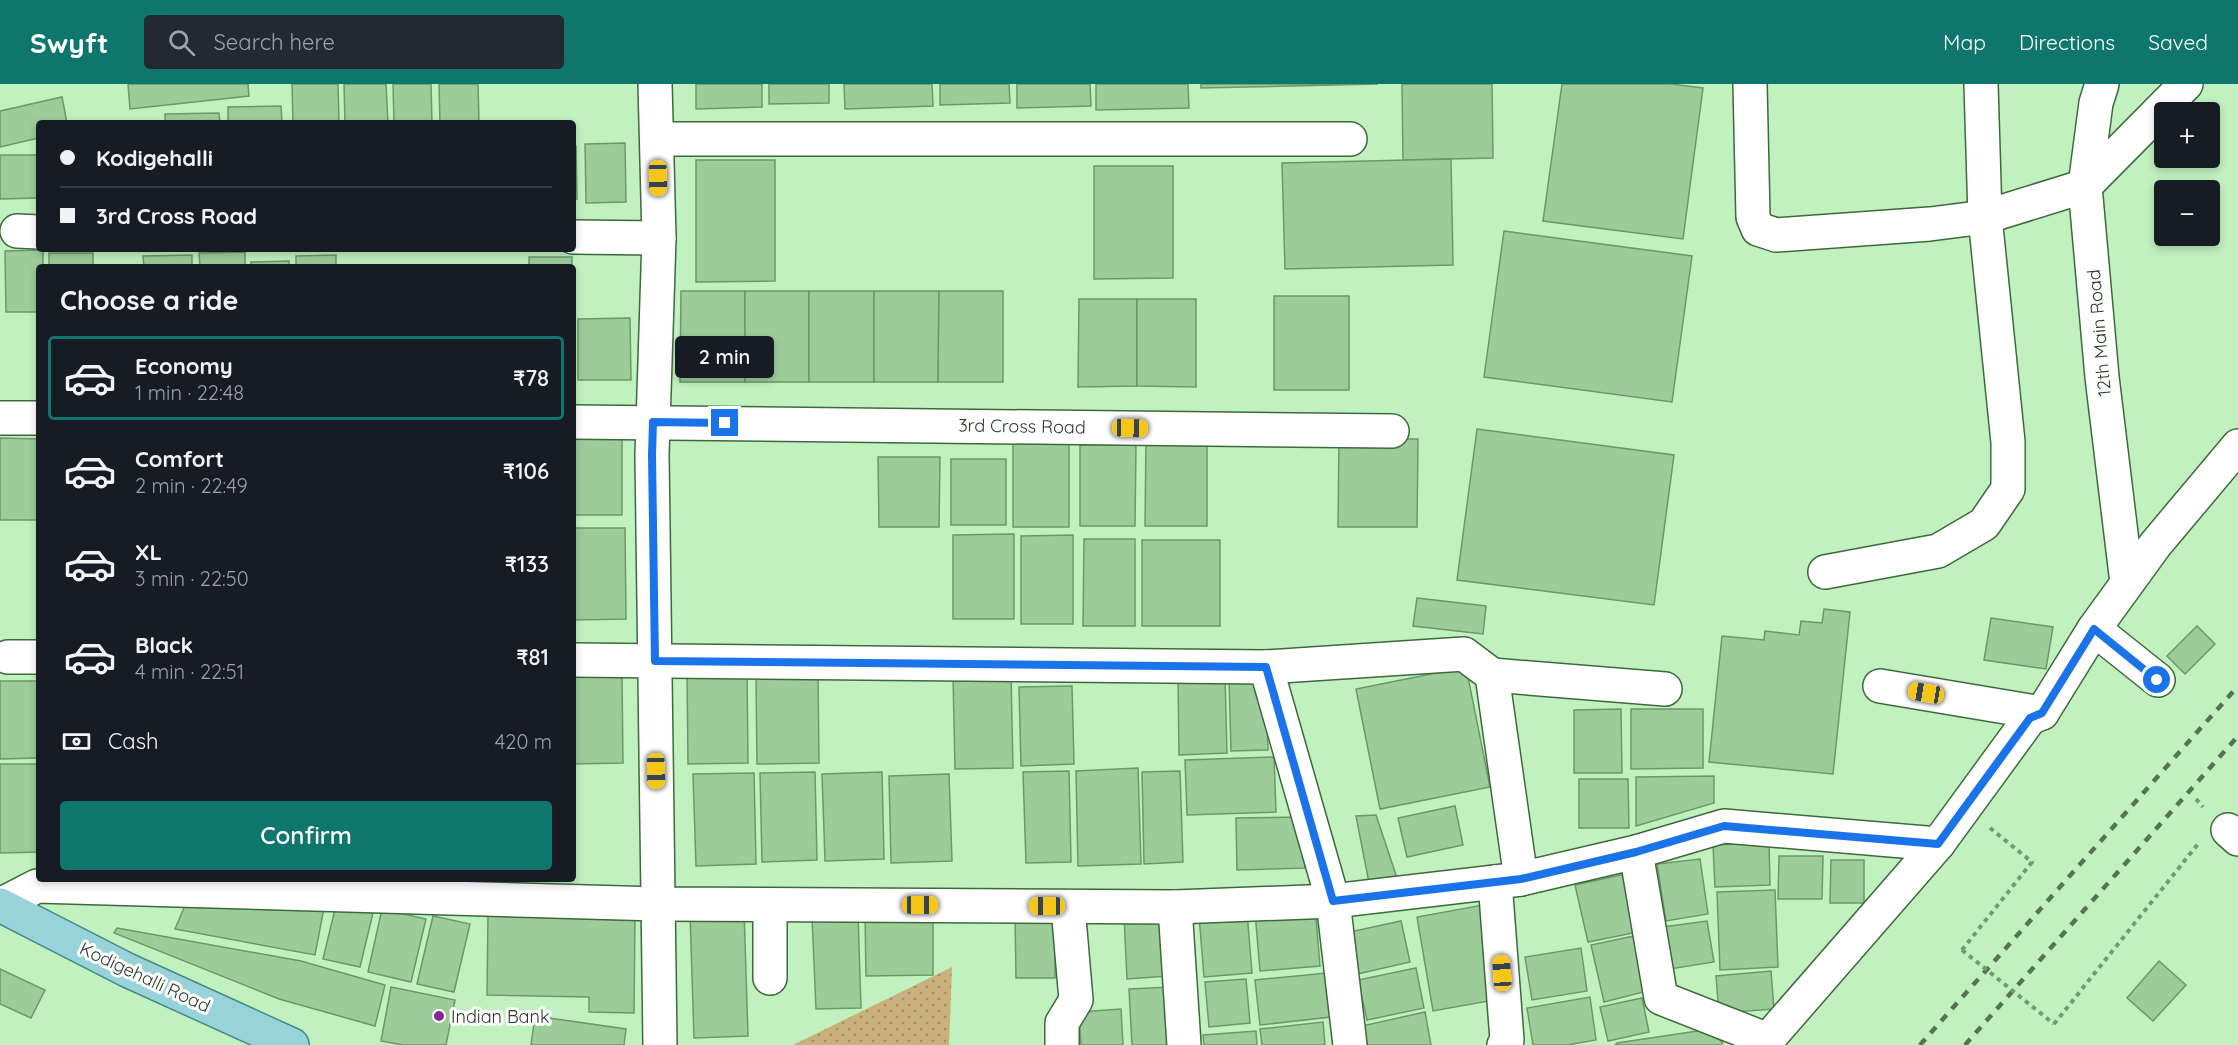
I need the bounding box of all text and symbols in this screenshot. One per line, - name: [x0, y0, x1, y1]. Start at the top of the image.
- search box: [144, 15, 564, 69]
- text: Swyft: [30, 25, 108, 60]
- icon: search: [165, 26, 198, 59]
- text: Search here: [213, 28, 335, 56]
- text: Map: [1943, 29, 1986, 55]
- text: Directions: [2019, 29, 2115, 55]
- text: Saved: [2148, 29, 2208, 55]
- map controls: [2154, 102, 2220, 246]
- button: +: [2154, 102, 2220, 168]
- text: Kodigehalli: [96, 144, 213, 172]
- car: [649, 160, 667, 196]
- button: −: [2154, 180, 2220, 246]
- text: 3rd Cross Road: [96, 202, 257, 230]
- street label: 12th Main Road: [2082, 268, 2116, 398]
- text: Choose a ride: [60, 283, 238, 317]
- callout: 2 min: [676, 336, 774, 378]
- text: 2 min: [699, 344, 750, 369]
- icon: car: [63, 351, 117, 405]
- text: Economy: [135, 352, 233, 380]
- text: ₹78: [513, 364, 549, 392]
- text: 1 min · 22:48: [135, 380, 244, 405]
- route end: [711, 409, 738, 436]
- street label: 3rd Cross Road: [958, 413, 1086, 439]
- car: [1112, 419, 1148, 437]
- icon: car: [63, 444, 117, 498]
- text: Comfort: [135, 445, 224, 473]
- text: ₹106: [503, 457, 549, 485]
- text: 2 min · 22:49: [135, 473, 248, 498]
- icon: car: [63, 537, 117, 591]
- text: XL: [135, 538, 162, 566]
- text: ₹133: [505, 550, 549, 578]
- text: 3 min · 22:50: [135, 566, 249, 591]
- icon: car: [63, 630, 117, 684]
- text: Black: [135, 631, 193, 659]
- text: ₹81: [516, 643, 549, 671]
- text: 4 min · 22:51: [135, 659, 244, 684]
- route start: [2143, 666, 2170, 693]
- car: [1907, 681, 1945, 705]
- icon: cash: [60, 725, 93, 758]
- text: Cash: [108, 727, 159, 755]
- text: 420 m: [495, 729, 552, 754]
- car: [647, 753, 665, 789]
- button: Confirm: [60, 801, 552, 870]
- car: [902, 896, 938, 914]
- car: [1029, 897, 1065, 915]
- street label: Kodigehalli Road: [76, 937, 214, 1017]
- car: [1492, 954, 1512, 992]
- place label: Indian Bank: [451, 1005, 550, 1028]
- marker: Indian Bank: [432, 1009, 446, 1023]

